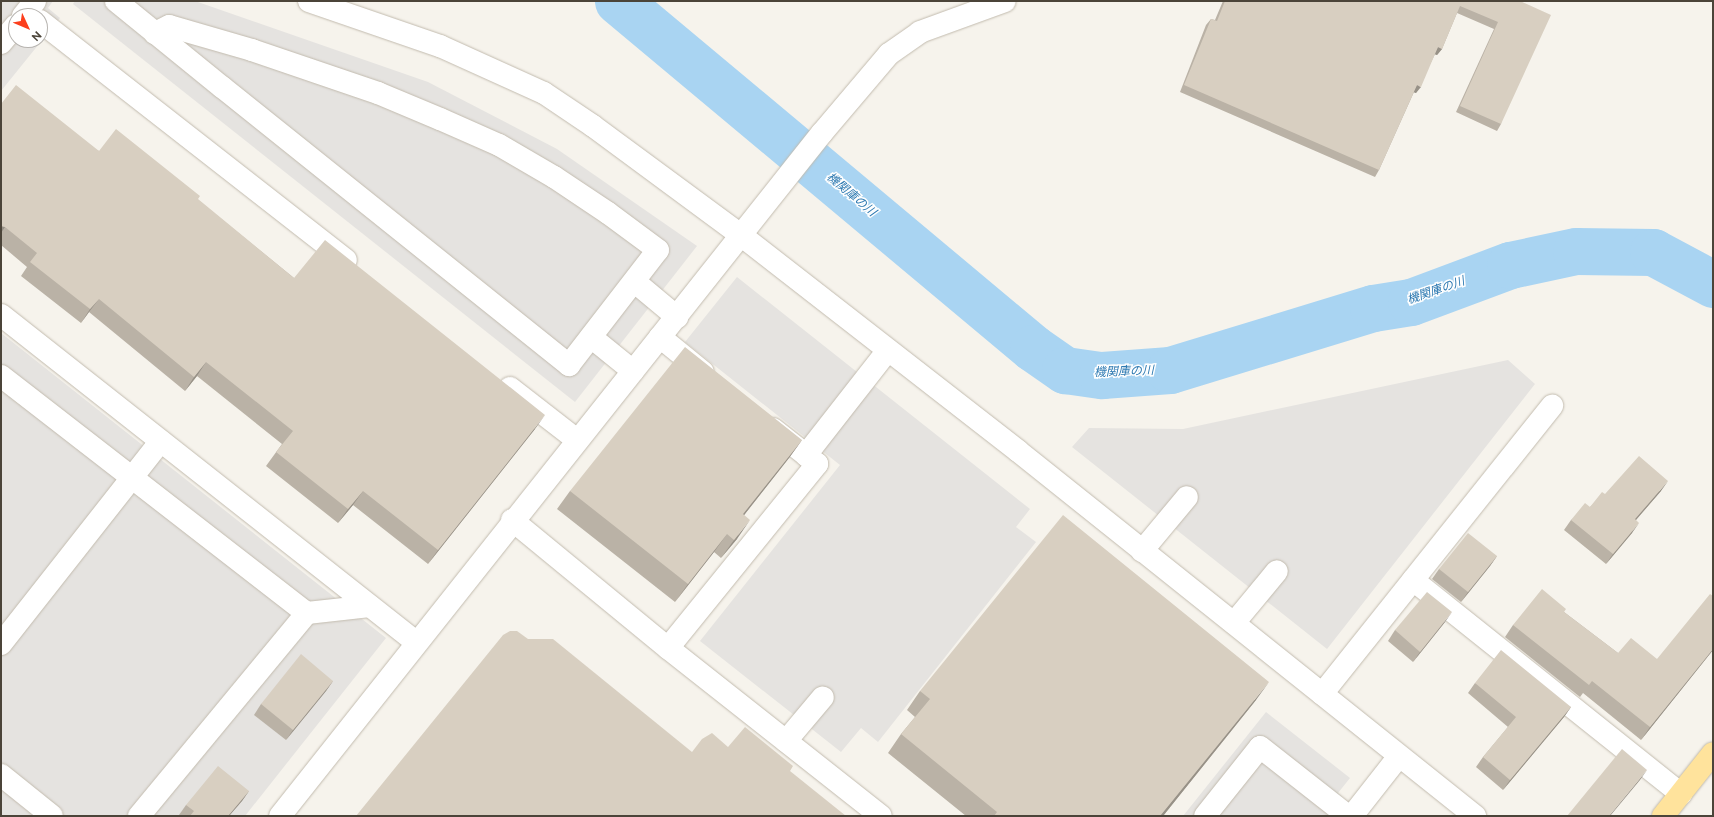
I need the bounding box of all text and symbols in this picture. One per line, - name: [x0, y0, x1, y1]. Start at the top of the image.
- north arrow: [8, 8, 48, 48]
- text: N: [29, 28, 44, 44]
- water label: 機関庫の川: [823, 170, 879, 220]
- water label: 機関庫の川: [1405, 274, 1467, 308]
- water label: 機関庫の川: [1094, 364, 1154, 380]

